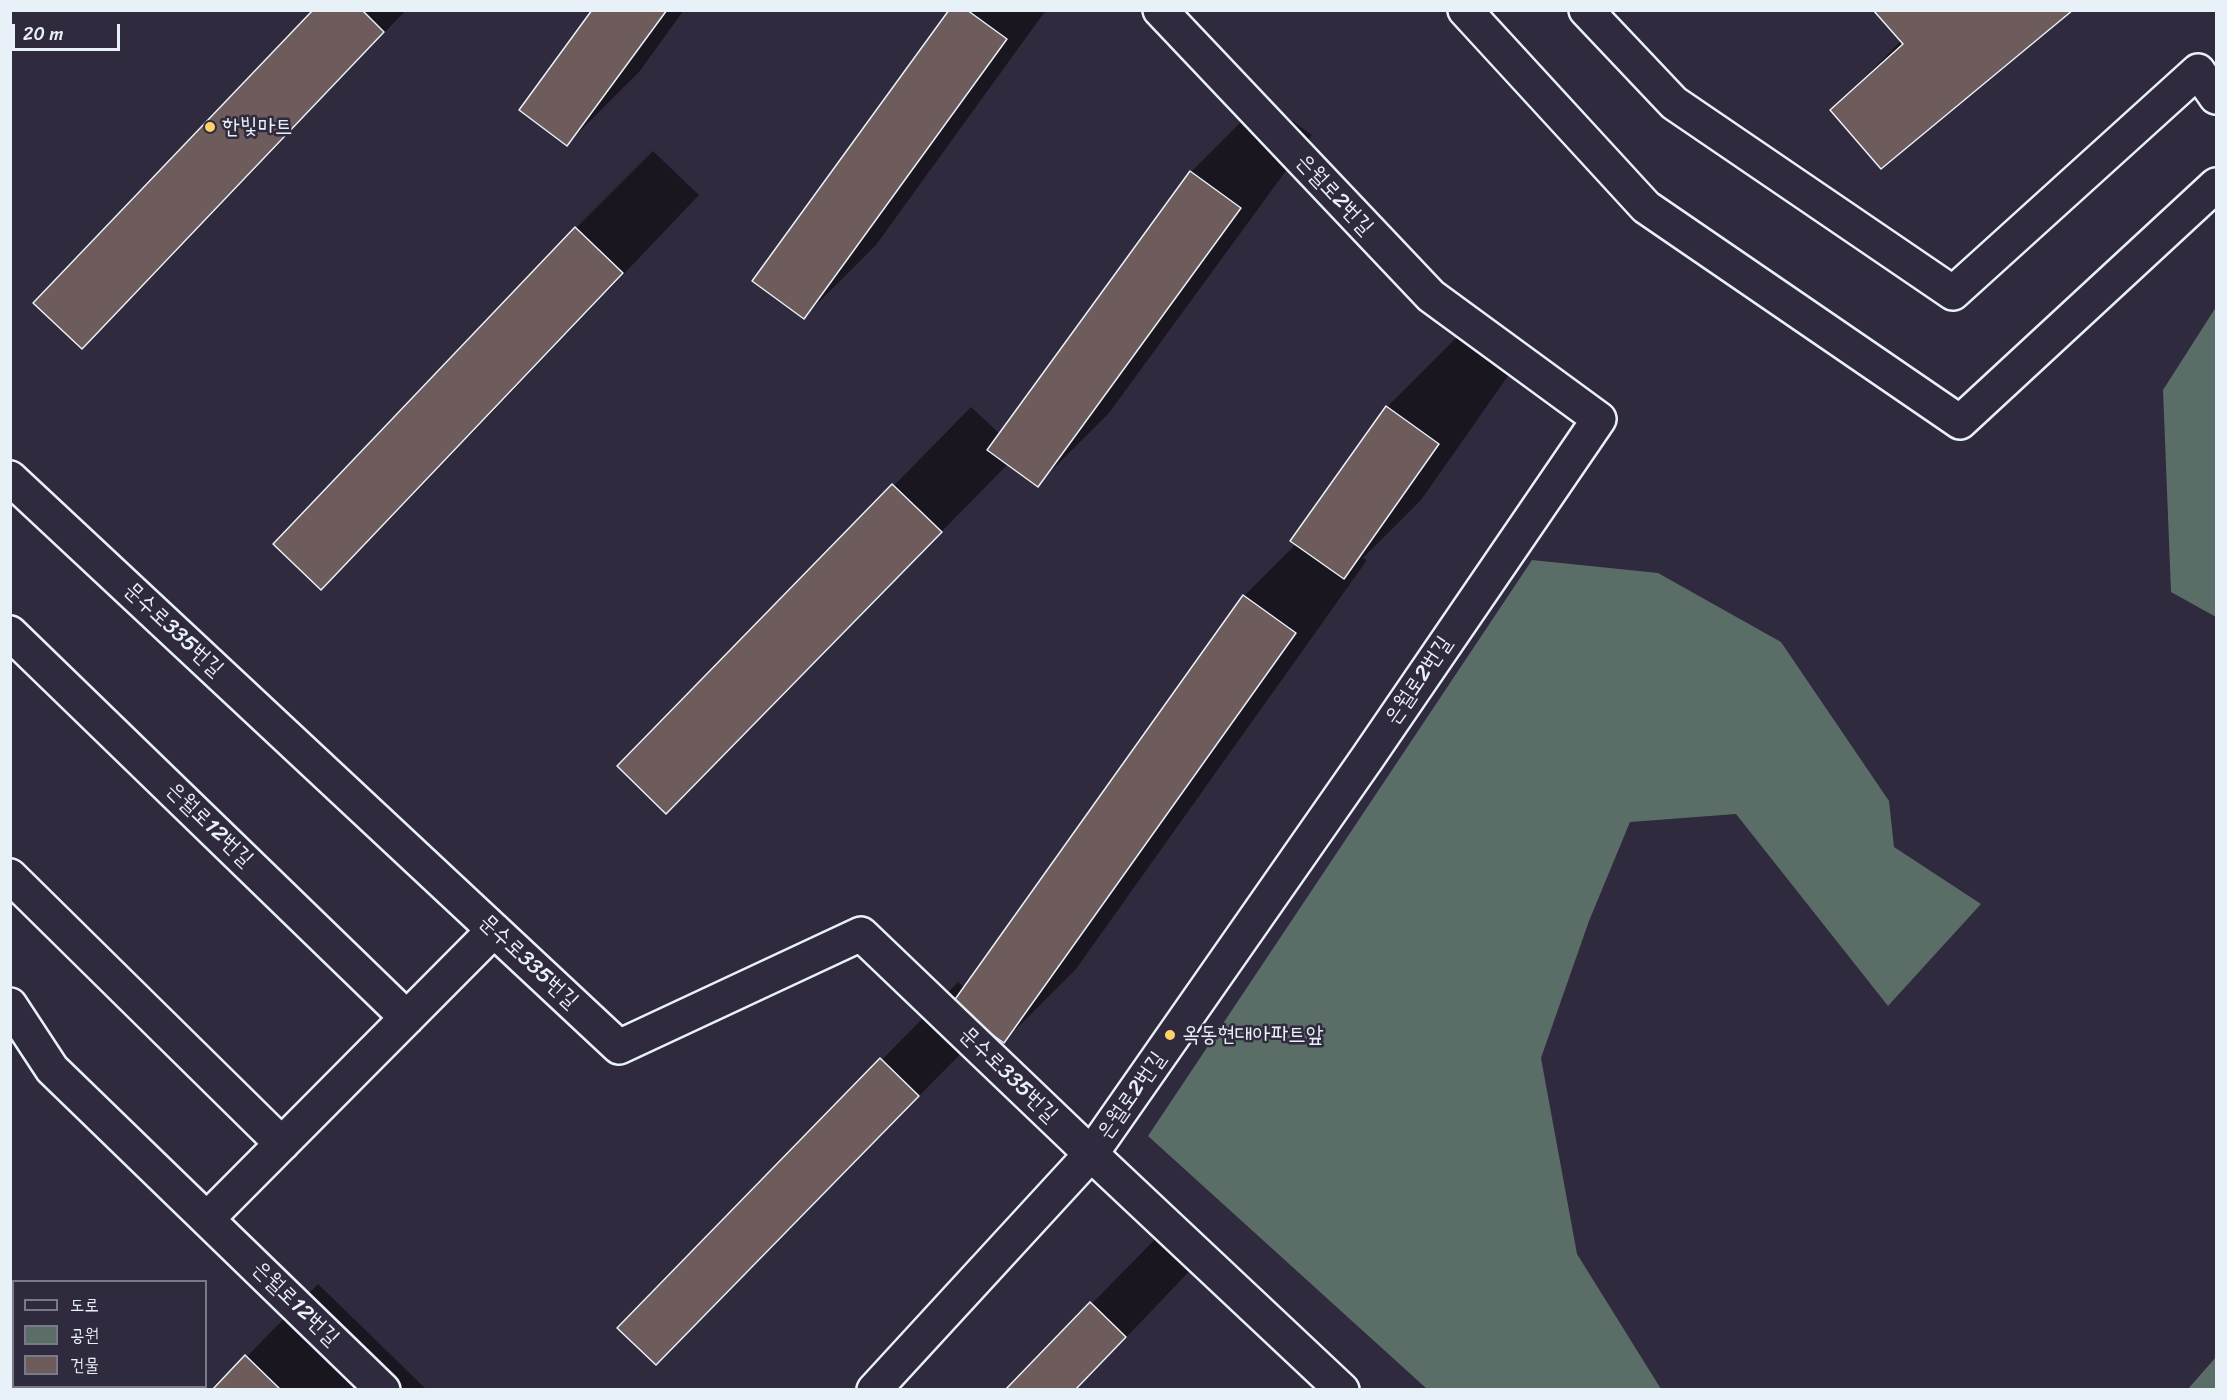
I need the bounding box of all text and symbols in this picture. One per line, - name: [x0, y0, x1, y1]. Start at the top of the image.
- scale bar: [15, 12, 123, 50]
- text: 20 m: [23, 18, 63, 50]
- place label: 한빛마트: [222, 114, 293, 140]
- marker: 한빛마트: [203, 120, 217, 134]
- street label: 은월로2번길: [1290, 149, 1378, 241]
- street label: 문수로335번길: [118, 577, 228, 683]
- street label: 은월로2번길: [1380, 632, 1458, 730]
- street label: 은월로12번길: [160, 777, 258, 873]
- street label: 문수로335번길: [473, 909, 583, 1015]
- street label: 문수로335번길: [953, 1022, 1063, 1128]
- place label: 옥동현대아파트앞: [1182, 1022, 1324, 1048]
- marker: 옥동현대아파트앞: [1163, 1028, 1177, 1042]
- street label: 은월로2번길: [1092, 1047, 1172, 1145]
- street label: 은월로12번길: [246, 1256, 344, 1352]
- legend: [12, 1280, 207, 1388]
- text: 도로: [70, 1289, 99, 1321]
- text: 공원: [70, 1319, 99, 1351]
- text: 건물: [70, 1349, 99, 1381]

